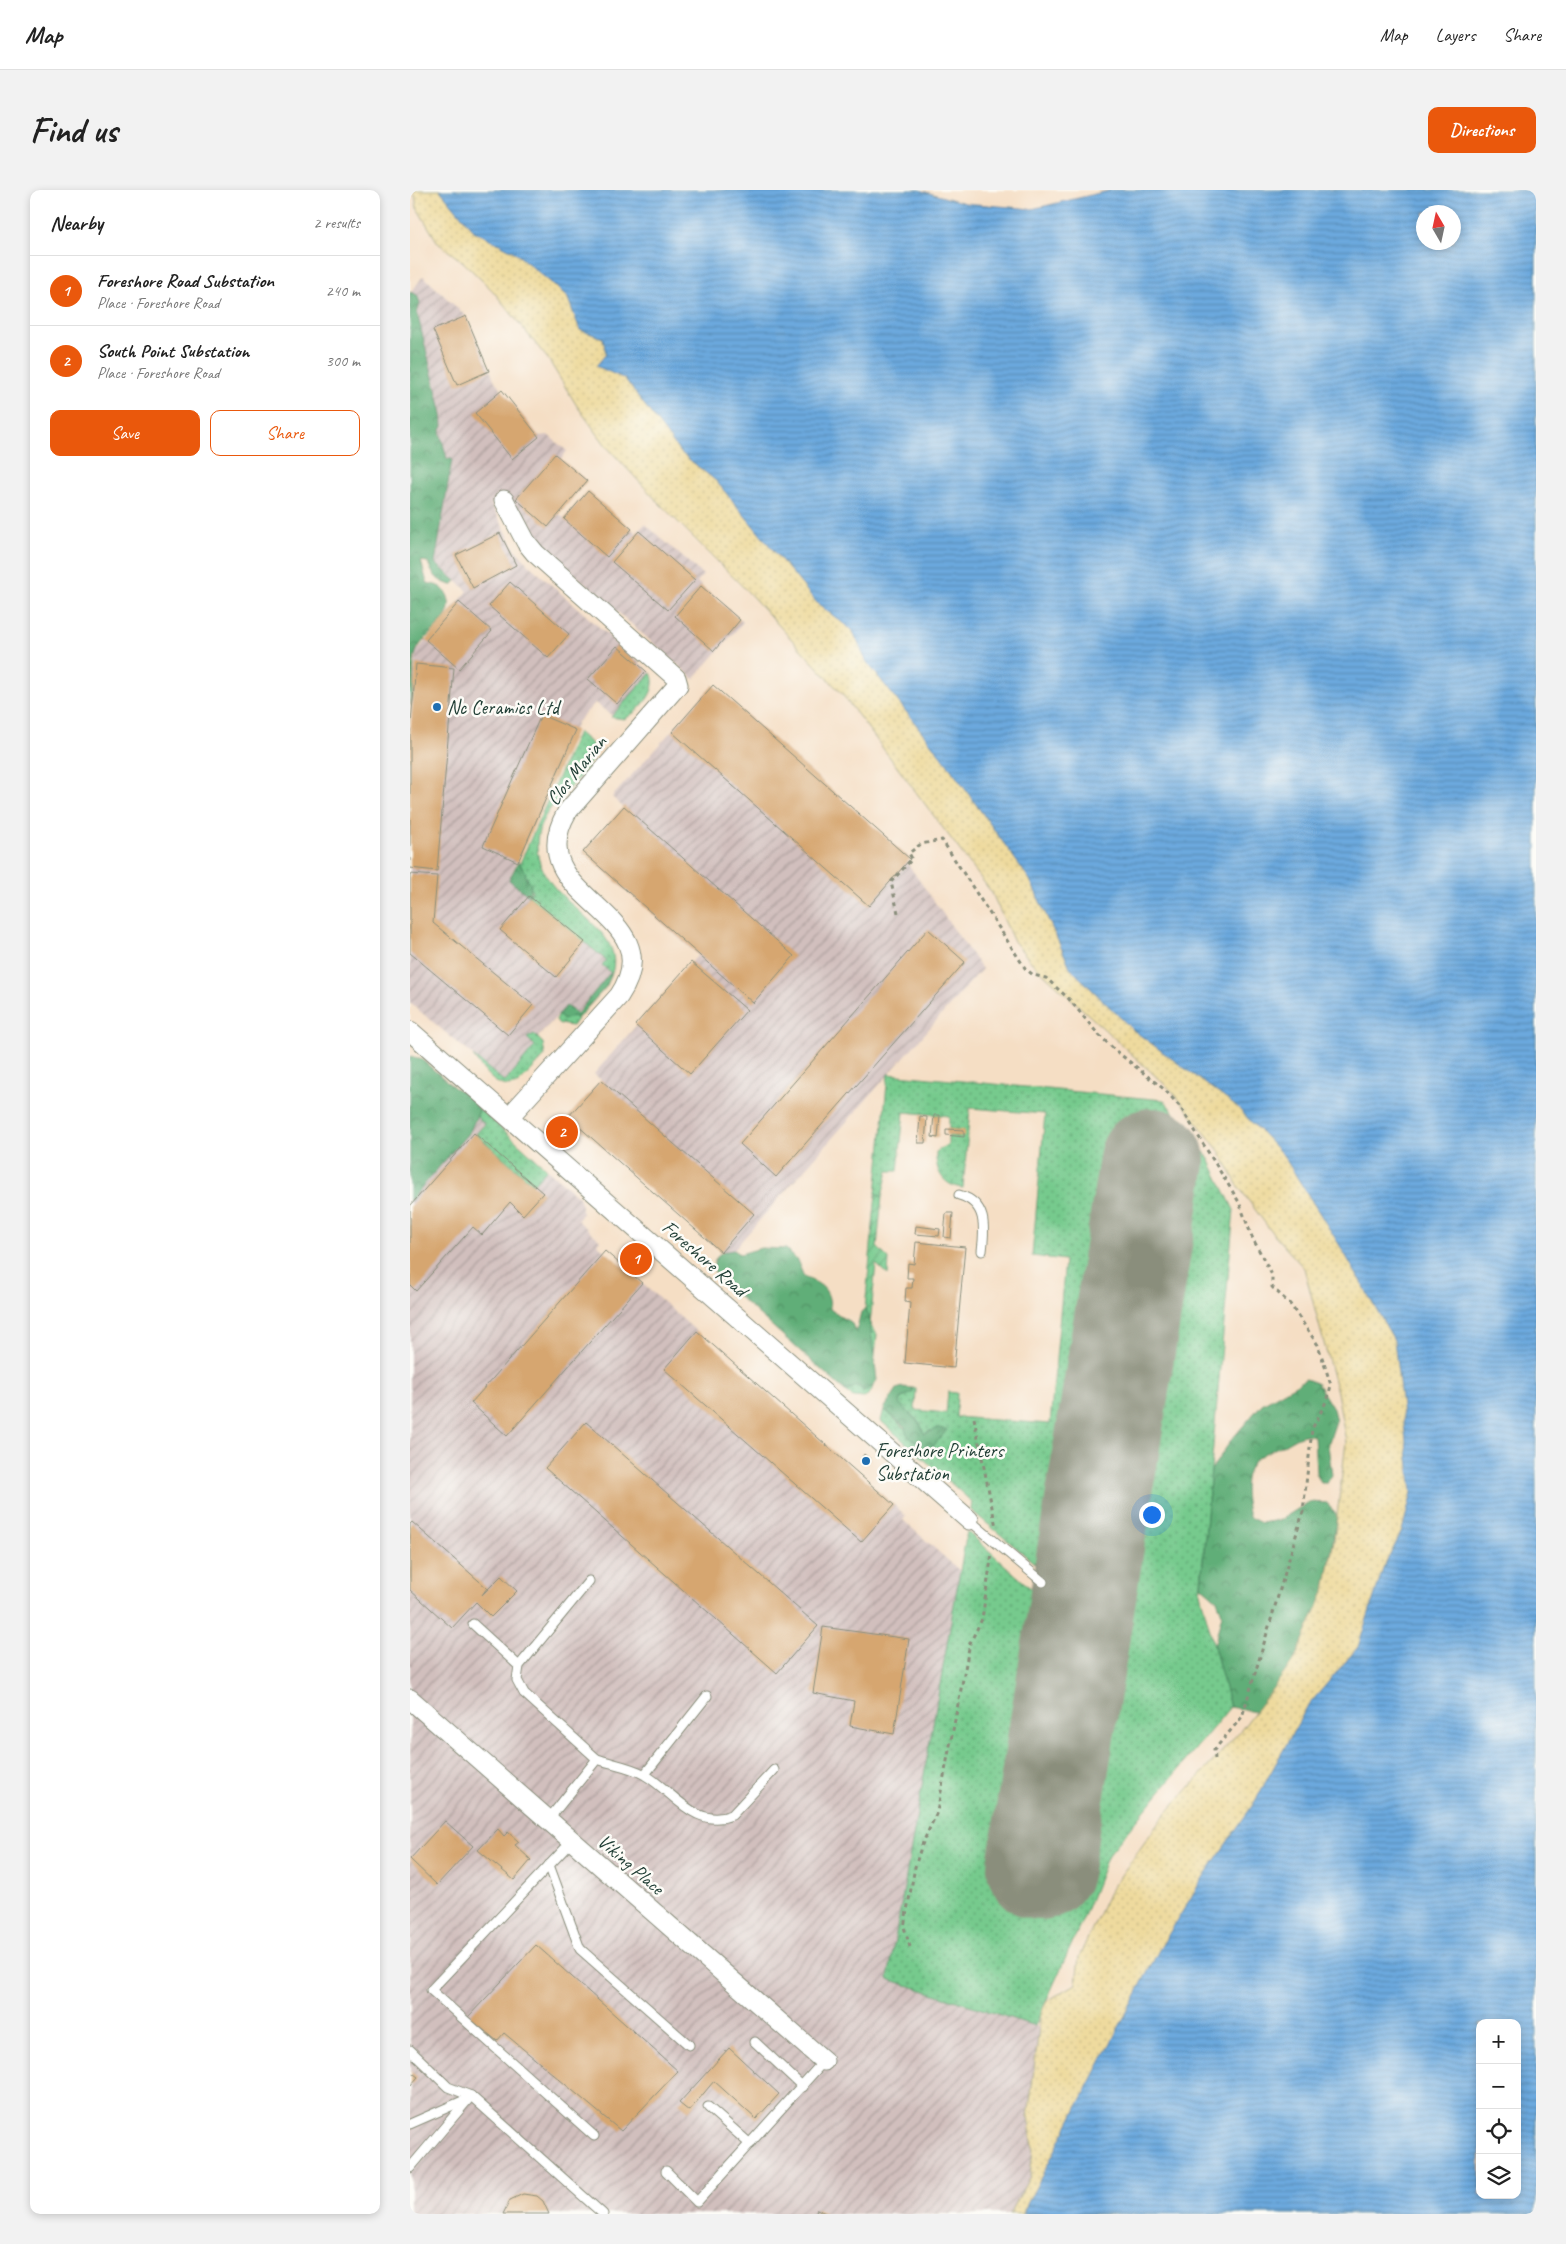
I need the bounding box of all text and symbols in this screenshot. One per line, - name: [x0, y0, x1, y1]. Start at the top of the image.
- text: Map: [25, 20, 62, 50]
- text: Map: [1380, 24, 1408, 46]
- text: Layers: [1436, 24, 1475, 46]
- text: Share: [1503, 24, 1541, 46]
- button: Directions: [1428, 107, 1536, 153]
- text: Find us: [30, 108, 117, 153]
- north arrow: [1416, 205, 1461, 250]
- text: Nearby: [50, 210, 103, 236]
- text: 2 results: [313, 213, 360, 233]
- text: Foreshore Road Substation: [97, 269, 274, 293]
- text: 1: [62, 281, 70, 301]
- text: 240 m: [326, 281, 360, 301]
- text: Place · Foreshore Road: [97, 293, 220, 313]
- text: South Point Substation: [97, 339, 249, 363]
- text: 2: [62, 351, 70, 371]
- text: 300 m: [326, 351, 360, 371]
- text: Place · Foreshore Road: [97, 363, 220, 383]
- button: Save: [50, 410, 200, 456]
- button: Share: [210, 410, 360, 456]
- place label: Nc Ceramics Ltd: [447, 695, 562, 720]
- marker: Nc Ceramics Ltd: [431, 701, 443, 713]
- street label: Clos Marian: [541, 730, 613, 810]
- pin: 2: [546, 1113, 578, 1151]
- street label: Foreshore Road: [657, 1215, 755, 1304]
- pin: 1: [620, 1240, 652, 1278]
- place label: Foreshore Printers Substation: [876, 1438, 1005, 1486]
- marker: Foreshore Printers Substation: [860, 1455, 872, 1467]
- your location: [1139, 1502, 1165, 1528]
- street label: Viking Place: [592, 1829, 670, 1901]
- map controls: [1476, 2019, 1521, 2199]
- button: +: [1476, 2019, 1521, 2064]
- button: −: [1476, 2064, 1521, 2109]
- button: locate: [1476, 2109, 1521, 2154]
- button: layers: [1476, 2154, 1521, 2199]

